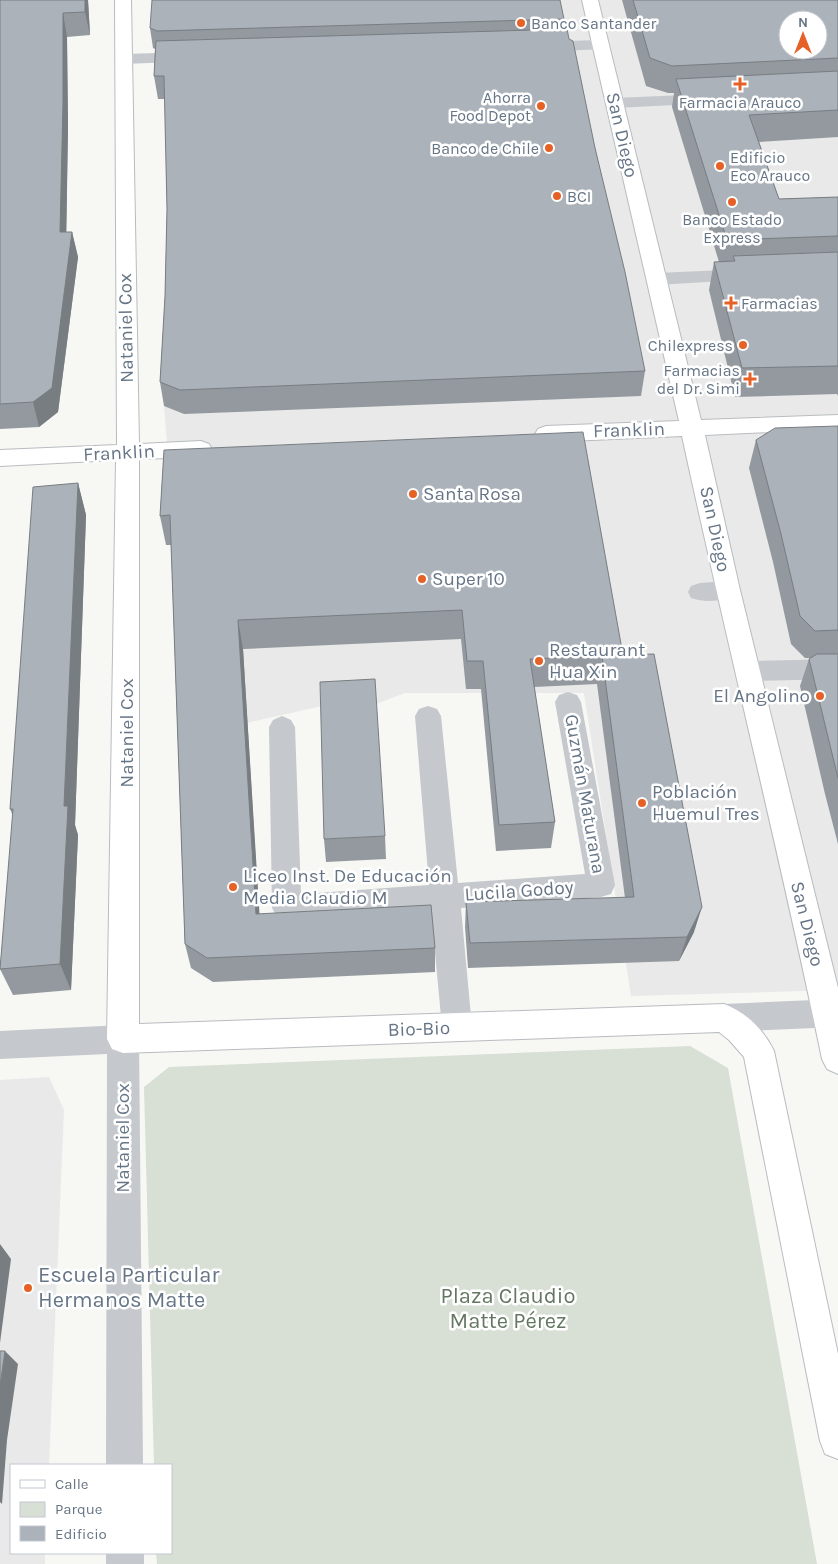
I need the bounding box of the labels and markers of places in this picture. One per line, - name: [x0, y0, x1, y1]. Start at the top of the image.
- place label: Banco Santander: [531, 14, 657, 33]
- marker: Banco Santander: [515, 17, 527, 29]
- marker: Farmacia Arauco: [734, 78, 746, 90]
- place label: Ahorra Food Depot: [449, 88, 531, 125]
- place label: Farmacia Arauco: [679, 93, 801, 112]
- marker: Ahorra Food Depot: [535, 100, 547, 112]
- place label: Banco de Chile: [431, 139, 539, 158]
- marker: Banco de Chile: [543, 142, 555, 154]
- place label: Edificio Eco Arauco: [730, 148, 810, 185]
- marker: Edificio Eco Arauco: [714, 160, 726, 172]
- place label: BCI: [567, 187, 591, 206]
- marker: BCI: [551, 190, 563, 202]
- marker: Banco Estado Express: [726, 196, 738, 208]
- place label: Banco Estado Express: [682, 210, 782, 247]
- place label: Farmacias: [741, 294, 818, 313]
- marker: Farmacias: [725, 297, 737, 309]
- place label: Chilexpress: [648, 336, 733, 355]
- marker: Chilexpress: [737, 339, 749, 351]
- place label: Farmacias del Dr. Simi: [657, 361, 740, 398]
- marker: Farmacias del Dr. Simi: [744, 373, 756, 385]
- place label: Santa Rosa: [423, 483, 521, 505]
- marker: Santa Rosa: [407, 488, 419, 500]
- place label: Super 10: [432, 568, 505, 590]
- marker: Super 10: [416, 573, 428, 585]
- place label: Restaurant Hua Xin: [549, 639, 645, 683]
- marker: Restaurant Hua Xin: [533, 655, 545, 667]
- place label: El Angolino: [713, 685, 810, 707]
- marker: El Angolino: [814, 690, 826, 702]
- place label: Población Huemul Tres: [652, 781, 760, 825]
- marker: Población Huemul Tres: [636, 797, 648, 809]
- place label: Liceo Inst. De Educación Media Claudio M: [243, 865, 452, 909]
- marker: Liceo Inst. De Educación Media Claudio M: [227, 881, 239, 893]
- place label: Escuela Particular Hermanos Matte: [38, 1262, 219, 1313]
- marker: Escuela Particular Hermanos Matte: [22, 1282, 34, 1294]

